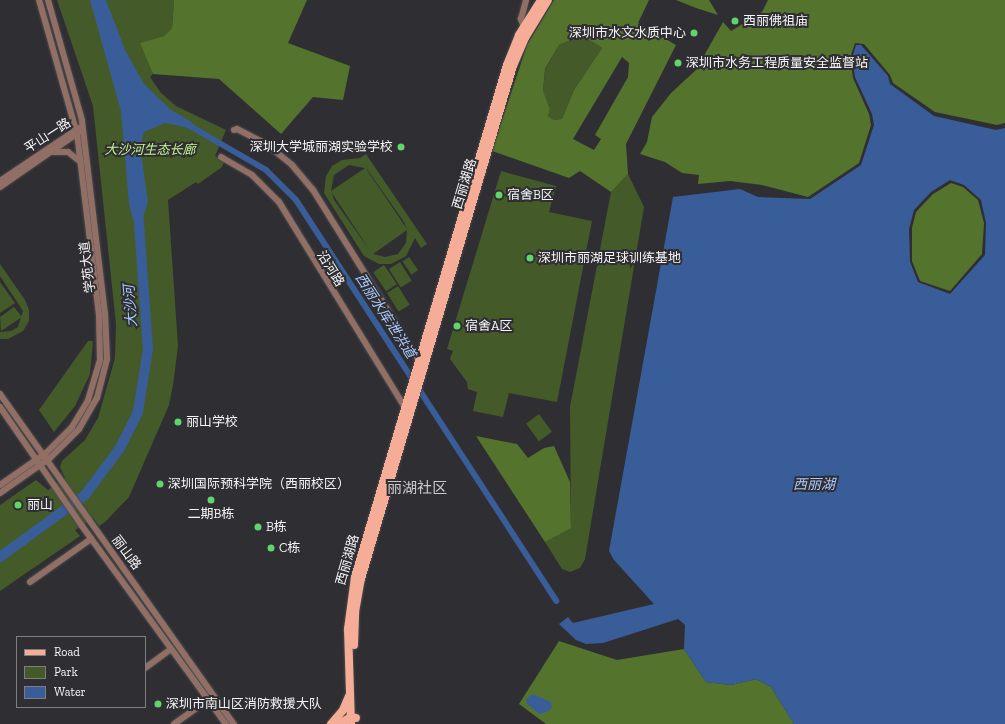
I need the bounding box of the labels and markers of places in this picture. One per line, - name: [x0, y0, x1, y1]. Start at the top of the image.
- place label: 西丽佛祖庙: [743, 13, 808, 29]
- marker: 西丽佛祖庙: [730, 16, 740, 26]
- place label: 深圳市水文水质中心: [569, 25, 686, 41]
- marker: 深圳市水文水质中心: [689, 28, 699, 38]
- place label: 深圳市水务工程质量安全监督站: [686, 55, 868, 71]
- marker: 深圳市水务工程质量安全监督站: [673, 58, 683, 68]
- place label: 深圳大学城丽湖实验学校: [250, 139, 393, 155]
- marker: 深圳大学城丽湖实验学校: [396, 142, 406, 152]
- place label: 宿舍B区: [507, 187, 554, 203]
- marker: 宿舍B区: [494, 190, 504, 200]
- place label: 深圳市丽湖足球训练基地: [538, 250, 681, 266]
- marker: 深圳市丽湖足球训练基地: [525, 253, 535, 263]
- place label: 宿舍A区: [465, 318, 512, 334]
- marker: 宿舍A区: [452, 321, 462, 331]
- place label: 丽山学校: [186, 414, 238, 430]
- marker: 丽山学校: [173, 417, 183, 427]
- place label: 深圳国际预科学院（西丽校区）: [168, 476, 350, 492]
- marker: 深圳国际预科学院（西丽校区）: [155, 479, 165, 489]
- marker: 二期B栋: [206, 495, 216, 505]
- place label: 丽山: [27, 497, 53, 513]
- marker: 丽山: [12, 499, 24, 511]
- place label: 二期B栋: [188, 506, 234, 522]
- place label: B栋: [266, 519, 287, 535]
- marker: B栋: [253, 522, 263, 532]
- place label: C栋: [279, 540, 300, 556]
- marker: C栋: [266, 543, 276, 553]
- place label: 深圳市南山区消防救援大队: [166, 696, 322, 712]
- marker: 深圳市南山区消防救援大队: [153, 699, 163, 709]

